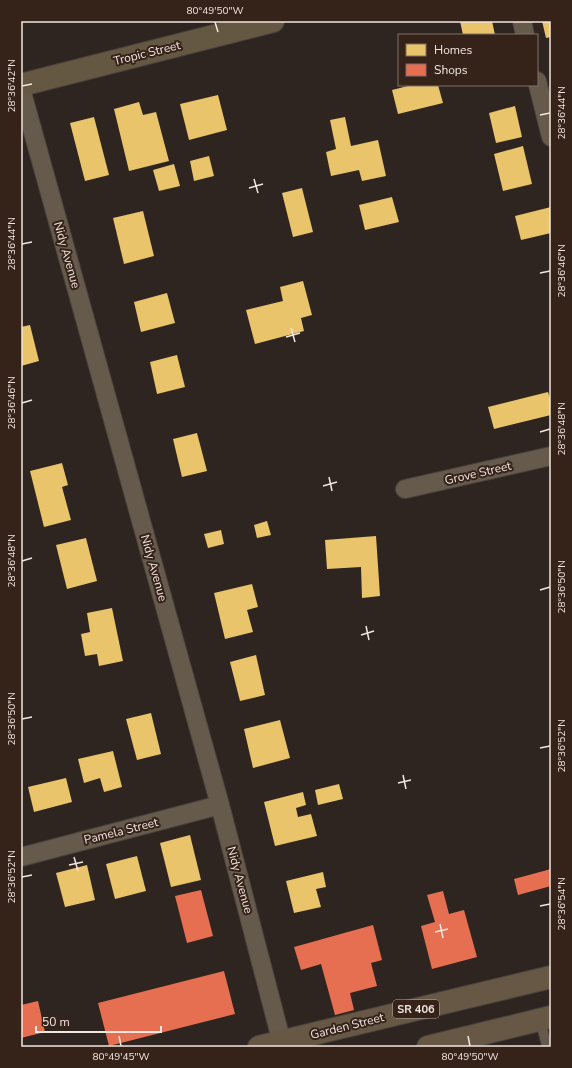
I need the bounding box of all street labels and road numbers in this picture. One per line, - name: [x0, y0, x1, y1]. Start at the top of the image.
- street label: Tropic Street: [112, 37, 183, 69]
- street label: Nidy Avenue: [50, 220, 84, 290]
- street label: Grove Street: [443, 457, 514, 488]
- street label: Nidy Avenue: [137, 533, 171, 603]
- street label: Pamela Street: [82, 814, 161, 848]
- street label: Nidy Avenue: [223, 845, 257, 915]
- road number: SR 406: [393, 1000, 439, 1018]
- street label: Garden Street: [309, 1009, 386, 1043]

